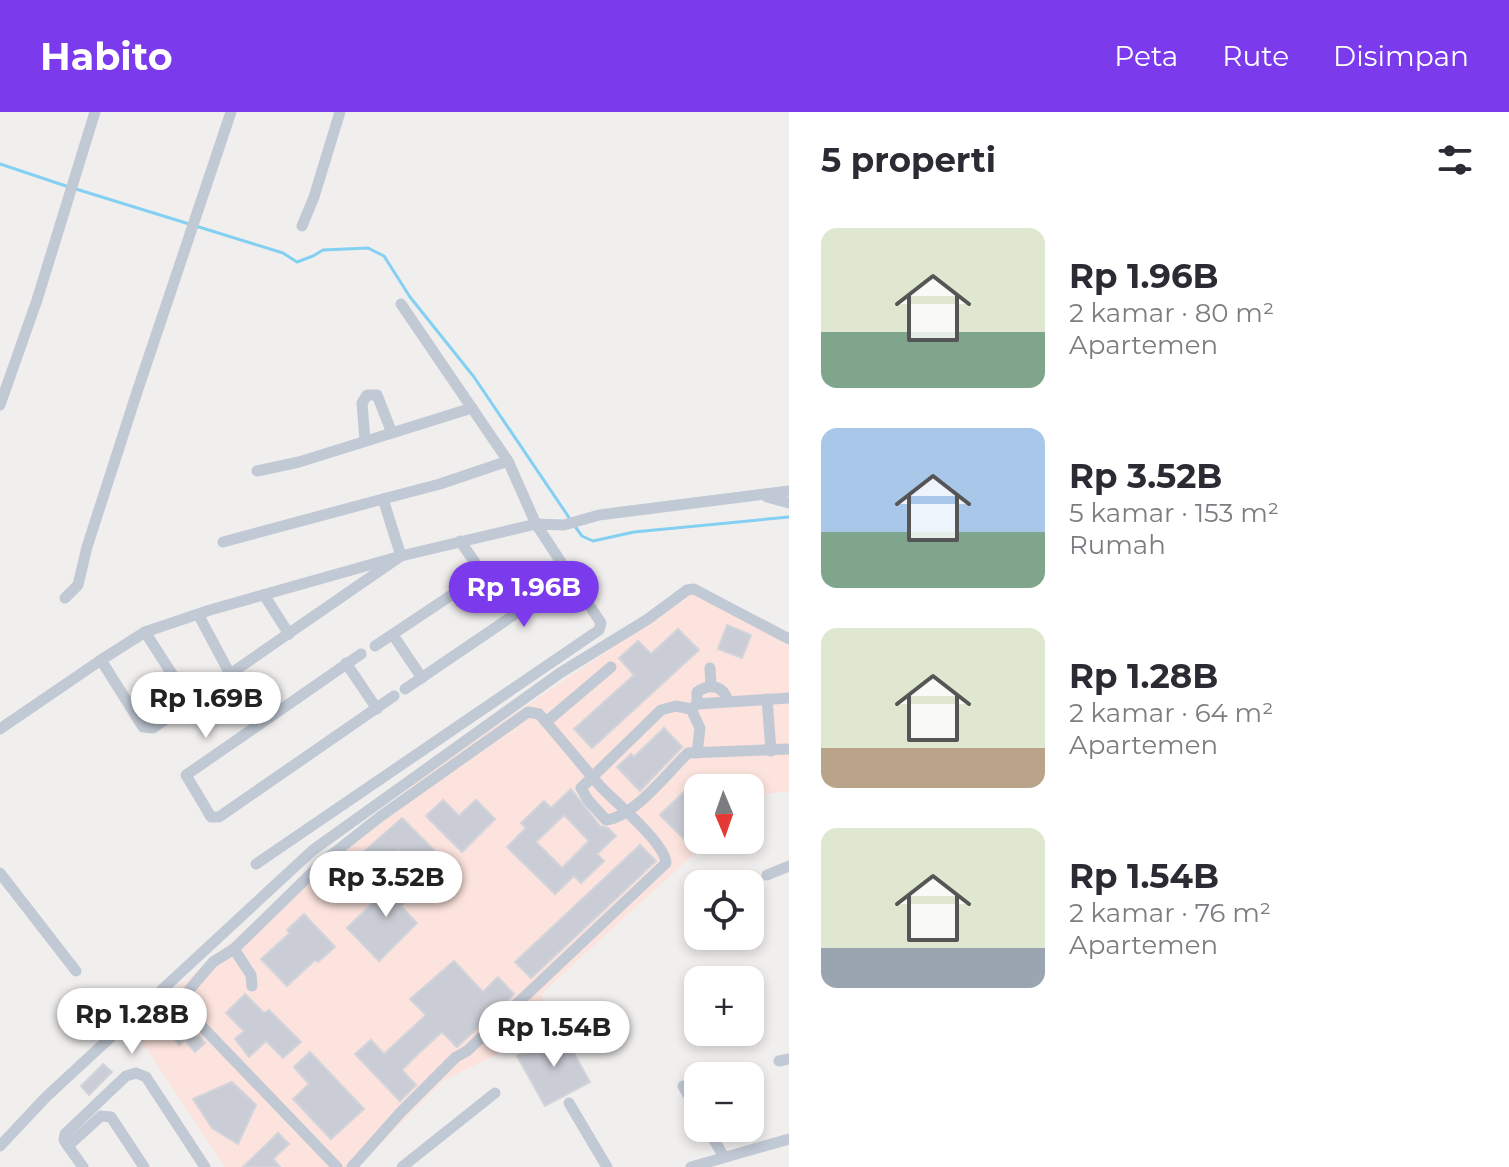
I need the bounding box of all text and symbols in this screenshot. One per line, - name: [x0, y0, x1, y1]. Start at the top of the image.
- text: Habito: [40, 33, 173, 80]
- text: Peta: [1114, 39, 1178, 73]
- text: Rute: [1222, 39, 1289, 73]
- text: Disimpan: [1333, 39, 1469, 73]
- icon: filters: [1433, 138, 1477, 182]
- text: 5 properti: [821, 139, 996, 181]
- text: Rp 1.96B: [1069, 255, 1219, 297]
- icon: home: [885, 260, 981, 356]
- text: 2 kamar · 80 m²: [1069, 297, 1274, 329]
- text: Apartemen: [1069, 329, 1218, 361]
- text: Rp 3.52B: [1069, 455, 1222, 497]
- icon: home: [885, 460, 981, 556]
- text: 5 kamar · 153 m²: [1069, 497, 1279, 529]
- text: Rumah: [1069, 529, 1166, 561]
- pin: Rp 1.96B: [441, 561, 607, 629]
- text: Rp 1.96B: [467, 571, 581, 603]
- text: Rp 1.28B: [1069, 655, 1218, 697]
- icon: home: [885, 660, 981, 756]
- pin: Rp 1.69B: [123, 672, 289, 740]
- text: Rp 1.69B: [149, 682, 263, 714]
- text: 2 kamar · 64 m²: [1069, 697, 1273, 729]
- text: Apartemen: [1069, 729, 1218, 761]
- north arrow: [684, 774, 764, 854]
- map controls: [684, 774, 764, 1142]
- pin: Rp 3.52B: [303, 851, 469, 919]
- text: Rp 1.54B: [1069, 855, 1219, 897]
- icon: home: [885, 860, 981, 956]
- text: Rp 3.52B: [327, 861, 445, 893]
- button: locate: [684, 870, 764, 950]
- text: 2 kamar · 76 m²: [1069, 897, 1271, 929]
- text: Apartemen: [1069, 929, 1218, 961]
- button: +: [684, 966, 764, 1046]
- pin: Rp 1.28B: [49, 988, 215, 1056]
- text: Rp 1.28B: [75, 998, 189, 1030]
- pin: Rp 1.54B: [471, 1001, 637, 1069]
- text: Rp 1.54B: [497, 1011, 611, 1043]
- button: −: [684, 1062, 764, 1142]

